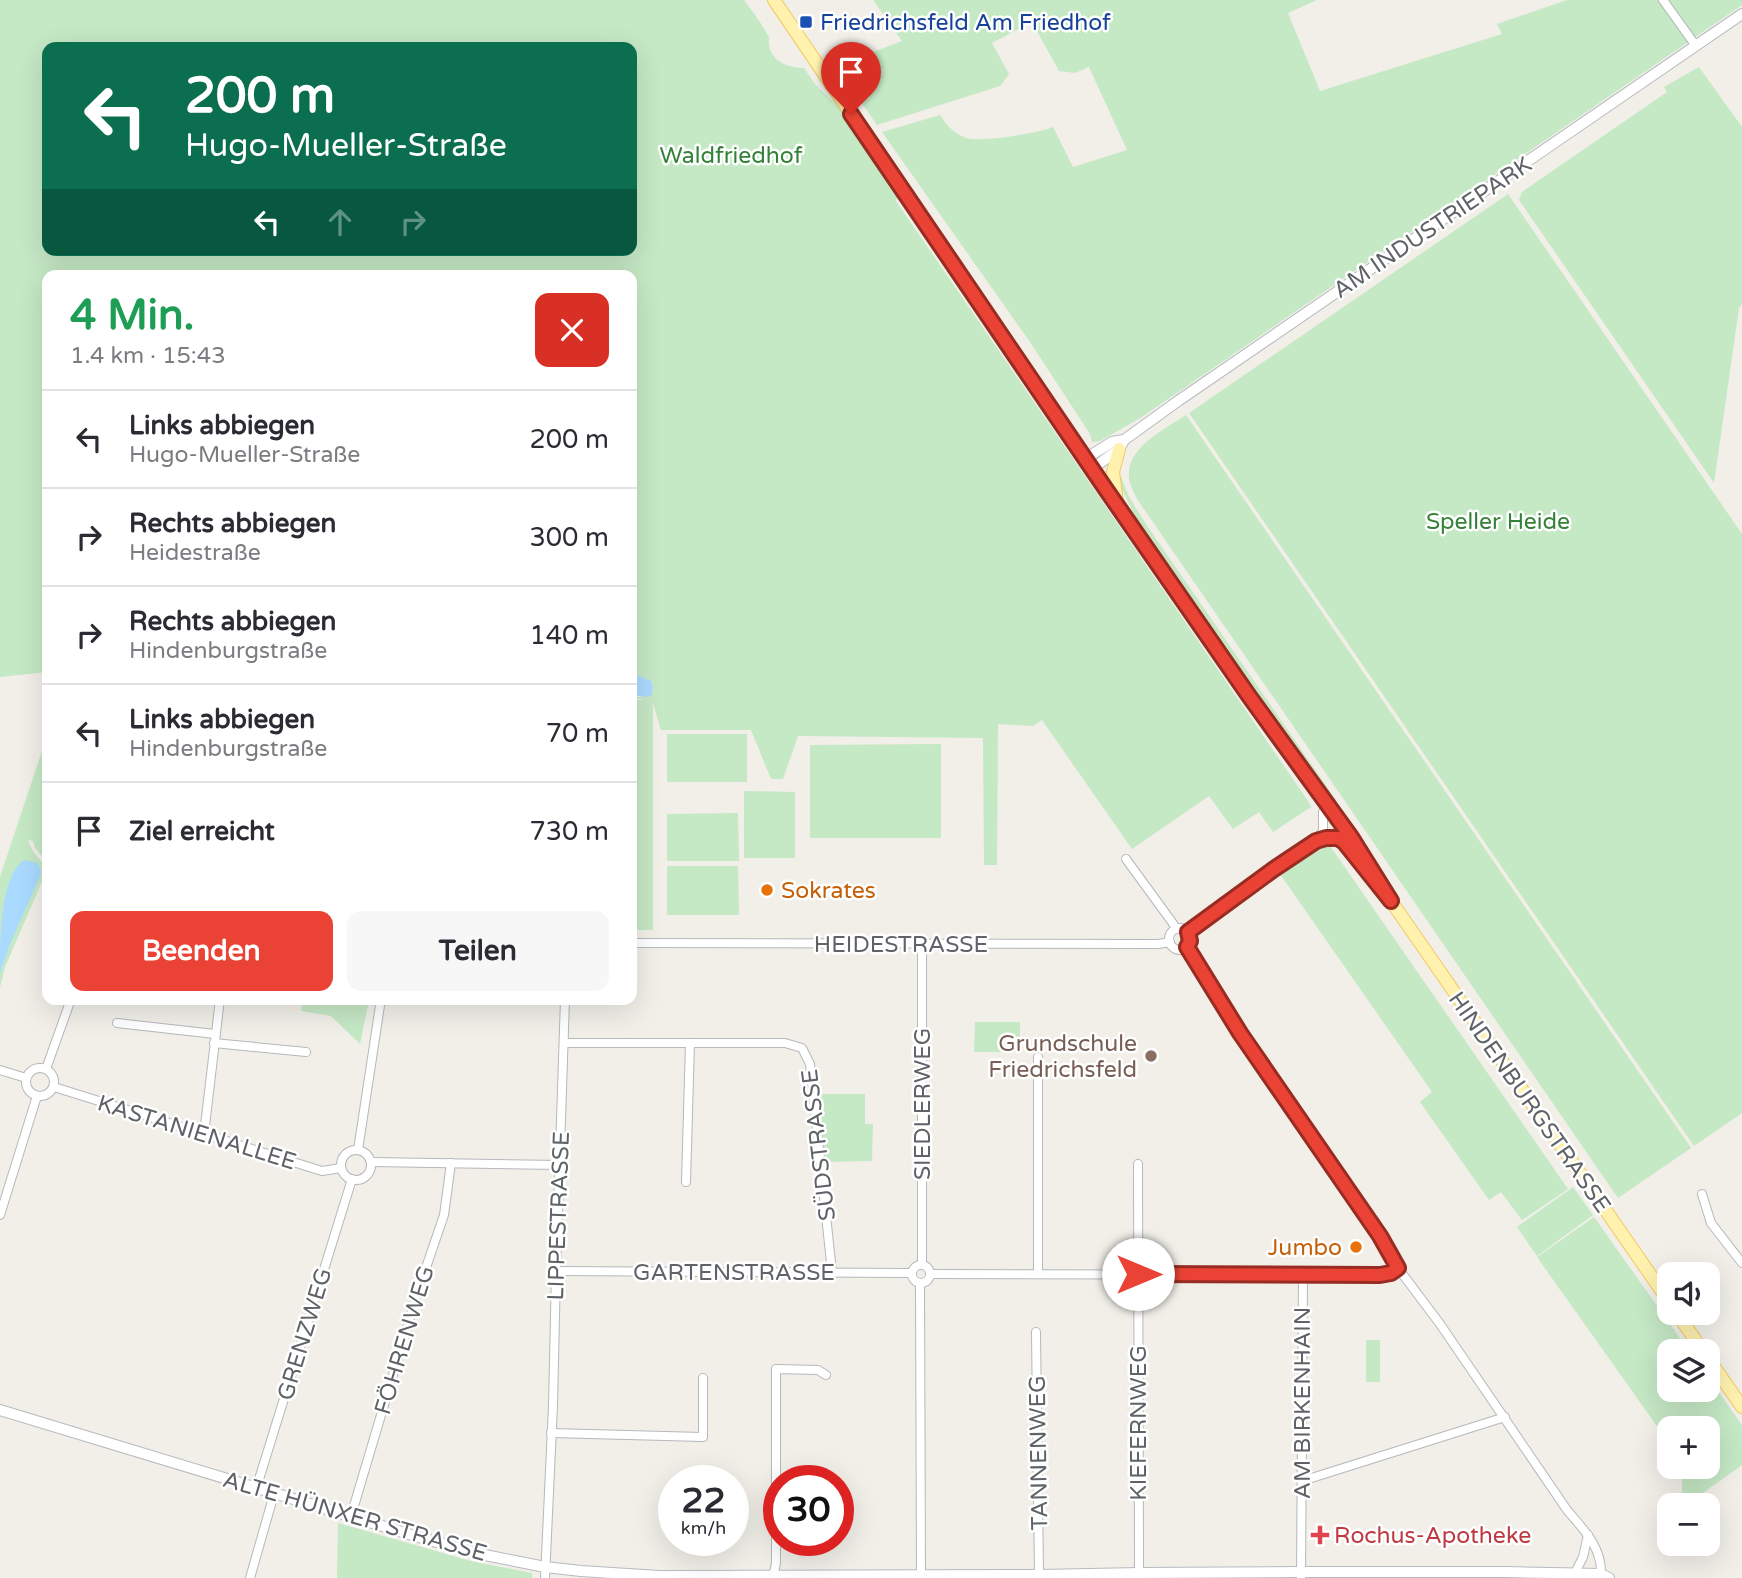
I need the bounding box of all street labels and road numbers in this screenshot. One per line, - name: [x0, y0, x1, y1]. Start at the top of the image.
- street label: AM INDUSTRIEPARK: [1328, 151, 1537, 305]
- street label: HEIDESTRASSE: [814, 931, 988, 959]
- street label: HINDENBURGSTRASSE: [1442, 986, 1616, 1219]
- street label: SIEDLERWEG: [909, 1028, 937, 1180]
- street label: SÜDSTRASSE: [796, 1067, 842, 1222]
- street label: KASTANIENALLEE: [94, 1089, 299, 1177]
- street label: LIPPESTRASSE: [542, 1131, 576, 1301]
- street label: GARTENSTRASSE: [633, 1259, 835, 1287]
- street label: FÖHRENWEG: [369, 1262, 441, 1418]
- street label: GRENZWEG: [272, 1265, 338, 1404]
- street label: AM BIRKENHAIN: [1289, 1307, 1317, 1499]
- street label: KIEFERNWEG: [1125, 1345, 1153, 1501]
- street label: TANNENWEG: [1024, 1375, 1054, 1531]
- street label: ALTE HÜNXER STRASSE: [220, 1466, 490, 1568]

